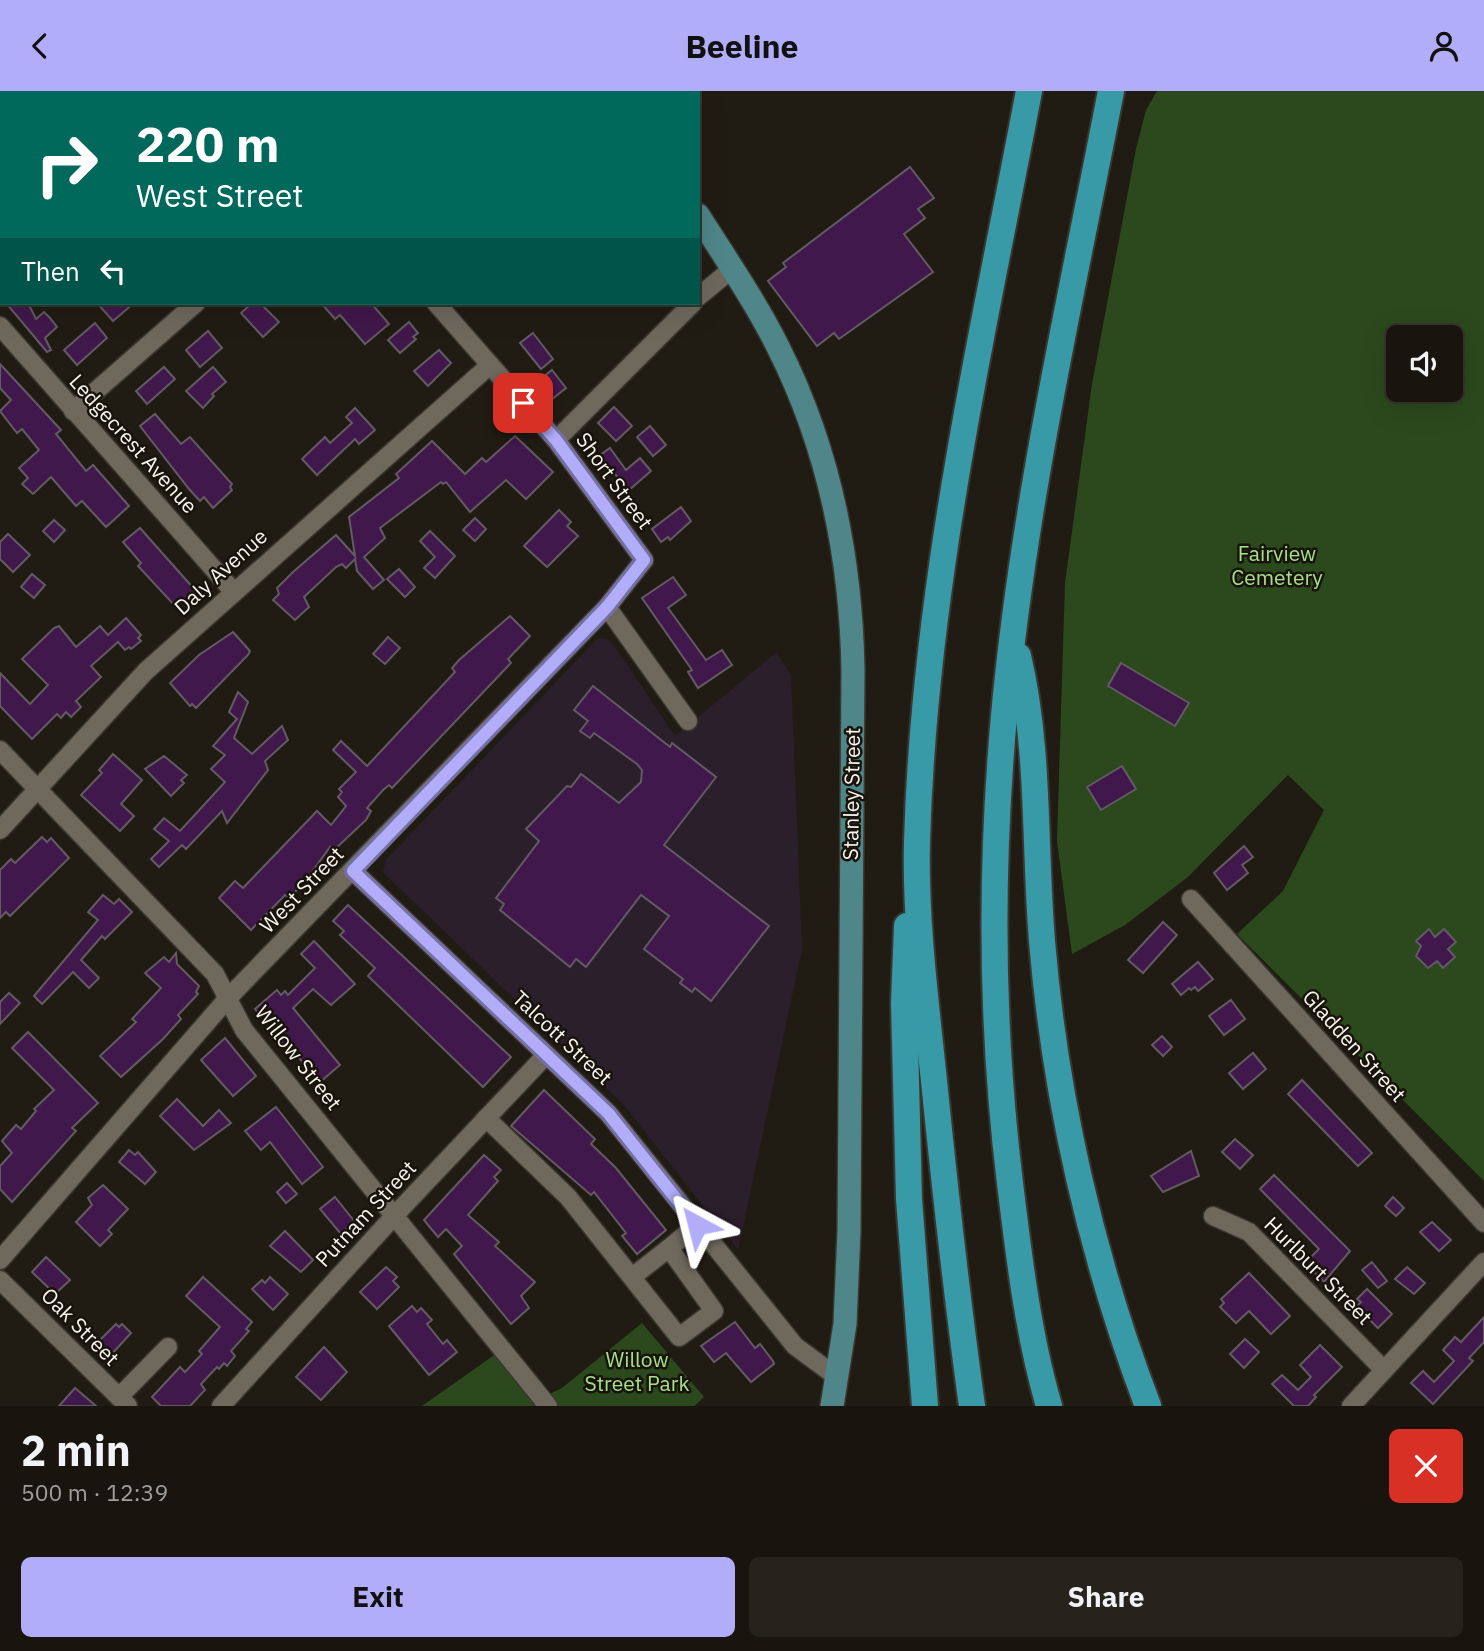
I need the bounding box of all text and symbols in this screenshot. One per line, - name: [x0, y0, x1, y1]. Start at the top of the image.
- text: Beeline: [685, 25, 799, 67]
- icon: back: [21, 27, 59, 65]
- icon: person: [1425, 27, 1463, 65]
- text: 220 m: [136, 112, 280, 175]
- icon: right: [21, 119, 112, 210]
- text: West Street: [136, 174, 304, 216]
- icon: left: [94, 252, 132, 290]
- text: Then: [21, 254, 80, 288]
- map controls: [1386, 325, 1463, 402]
- button: sound: [1386, 325, 1463, 402]
- street label: Ledgecrest Avenue: [64, 368, 204, 519]
- pin: [493, 373, 553, 433]
- icon: arrive: [504, 384, 542, 422]
- street label: Short Street: [570, 426, 660, 535]
- street label: Daly Avenue: [168, 522, 273, 621]
- park label: Fairview Cemetery: [1231, 539, 1323, 591]
- street label: Stanley Street: [836, 727, 866, 861]
- street label: West Street: [253, 840, 350, 939]
- street label: Gladden Street: [1297, 983, 1413, 1107]
- street label: Talcott Street: [507, 984, 619, 1091]
- street label: Willow Street: [249, 999, 348, 1116]
- street label: Putnam Street: [309, 1154, 422, 1273]
- position arrow: [660, 1188, 734, 1262]
- street label: Hurlburt Street: [1259, 1210, 1379, 1330]
- street label: Oak Street: [36, 1281, 126, 1371]
- park label: Willow Street Park: [584, 1345, 690, 1397]
- text: 2 min: [21, 1423, 131, 1478]
- button: close: [1389, 1429, 1463, 1503]
- text: 500 m · 12:39: [21, 1477, 168, 1507]
- button: Exit: [21, 1557, 735, 1637]
- button: Share: [749, 1557, 1463, 1637]

